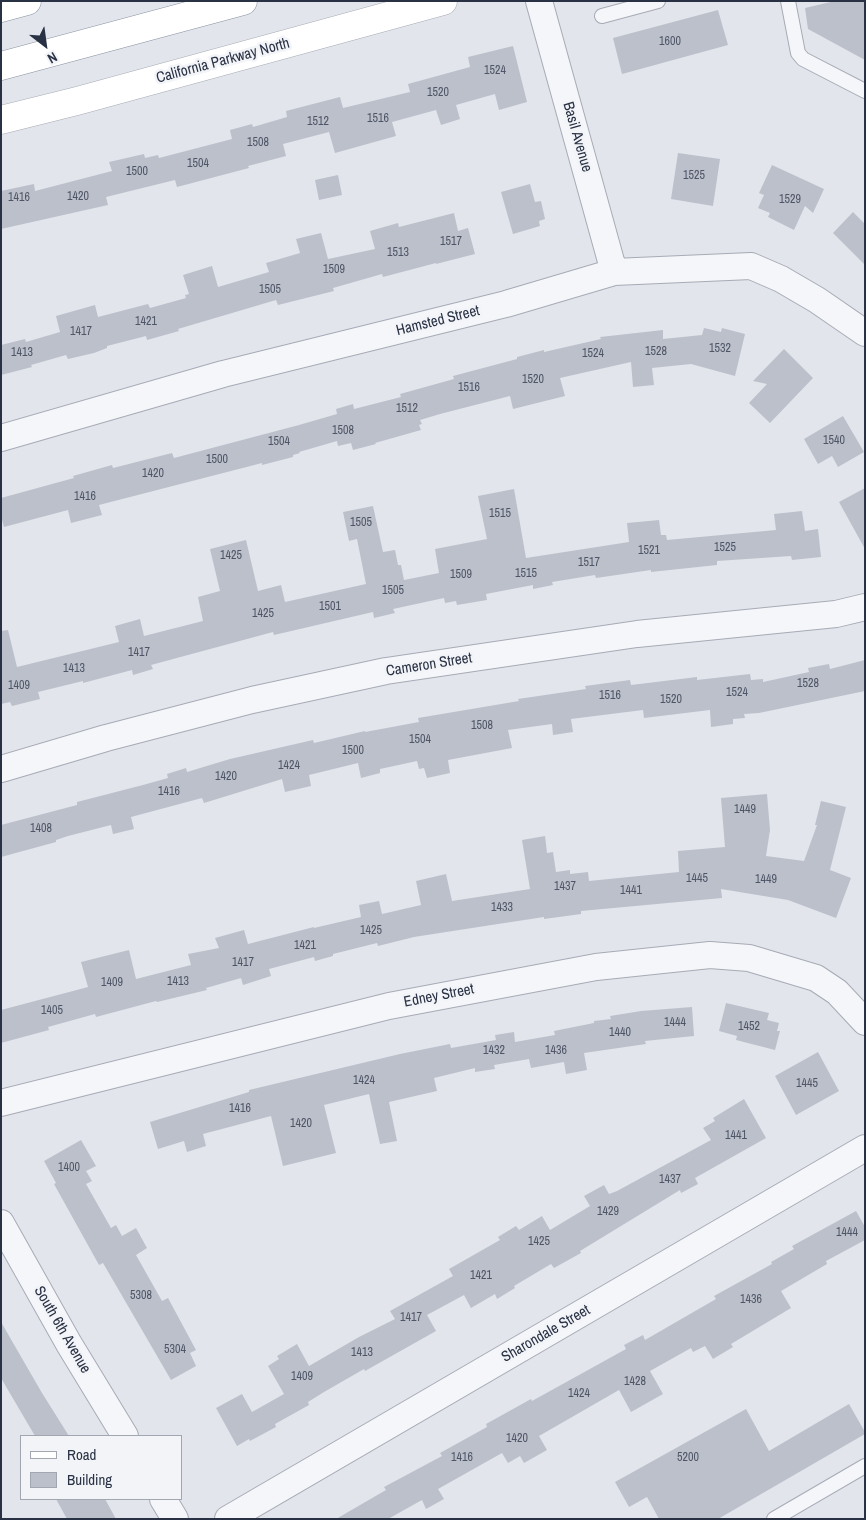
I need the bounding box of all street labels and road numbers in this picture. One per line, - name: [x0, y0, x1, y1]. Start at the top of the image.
- street label: California Parkway North: [154, 35, 292, 87]
- street label: Basil Avenue: [558, 100, 596, 174]
- street label: Hamsted Street: [394, 302, 482, 340]
- street label: Cameron Street: [385, 649, 473, 681]
- street label: Edney Street: [402, 980, 476, 1012]
- street label: South 6th Avenue: [30, 1283, 94, 1377]
- street label: Sharondale Street: [499, 1301, 593, 1367]

